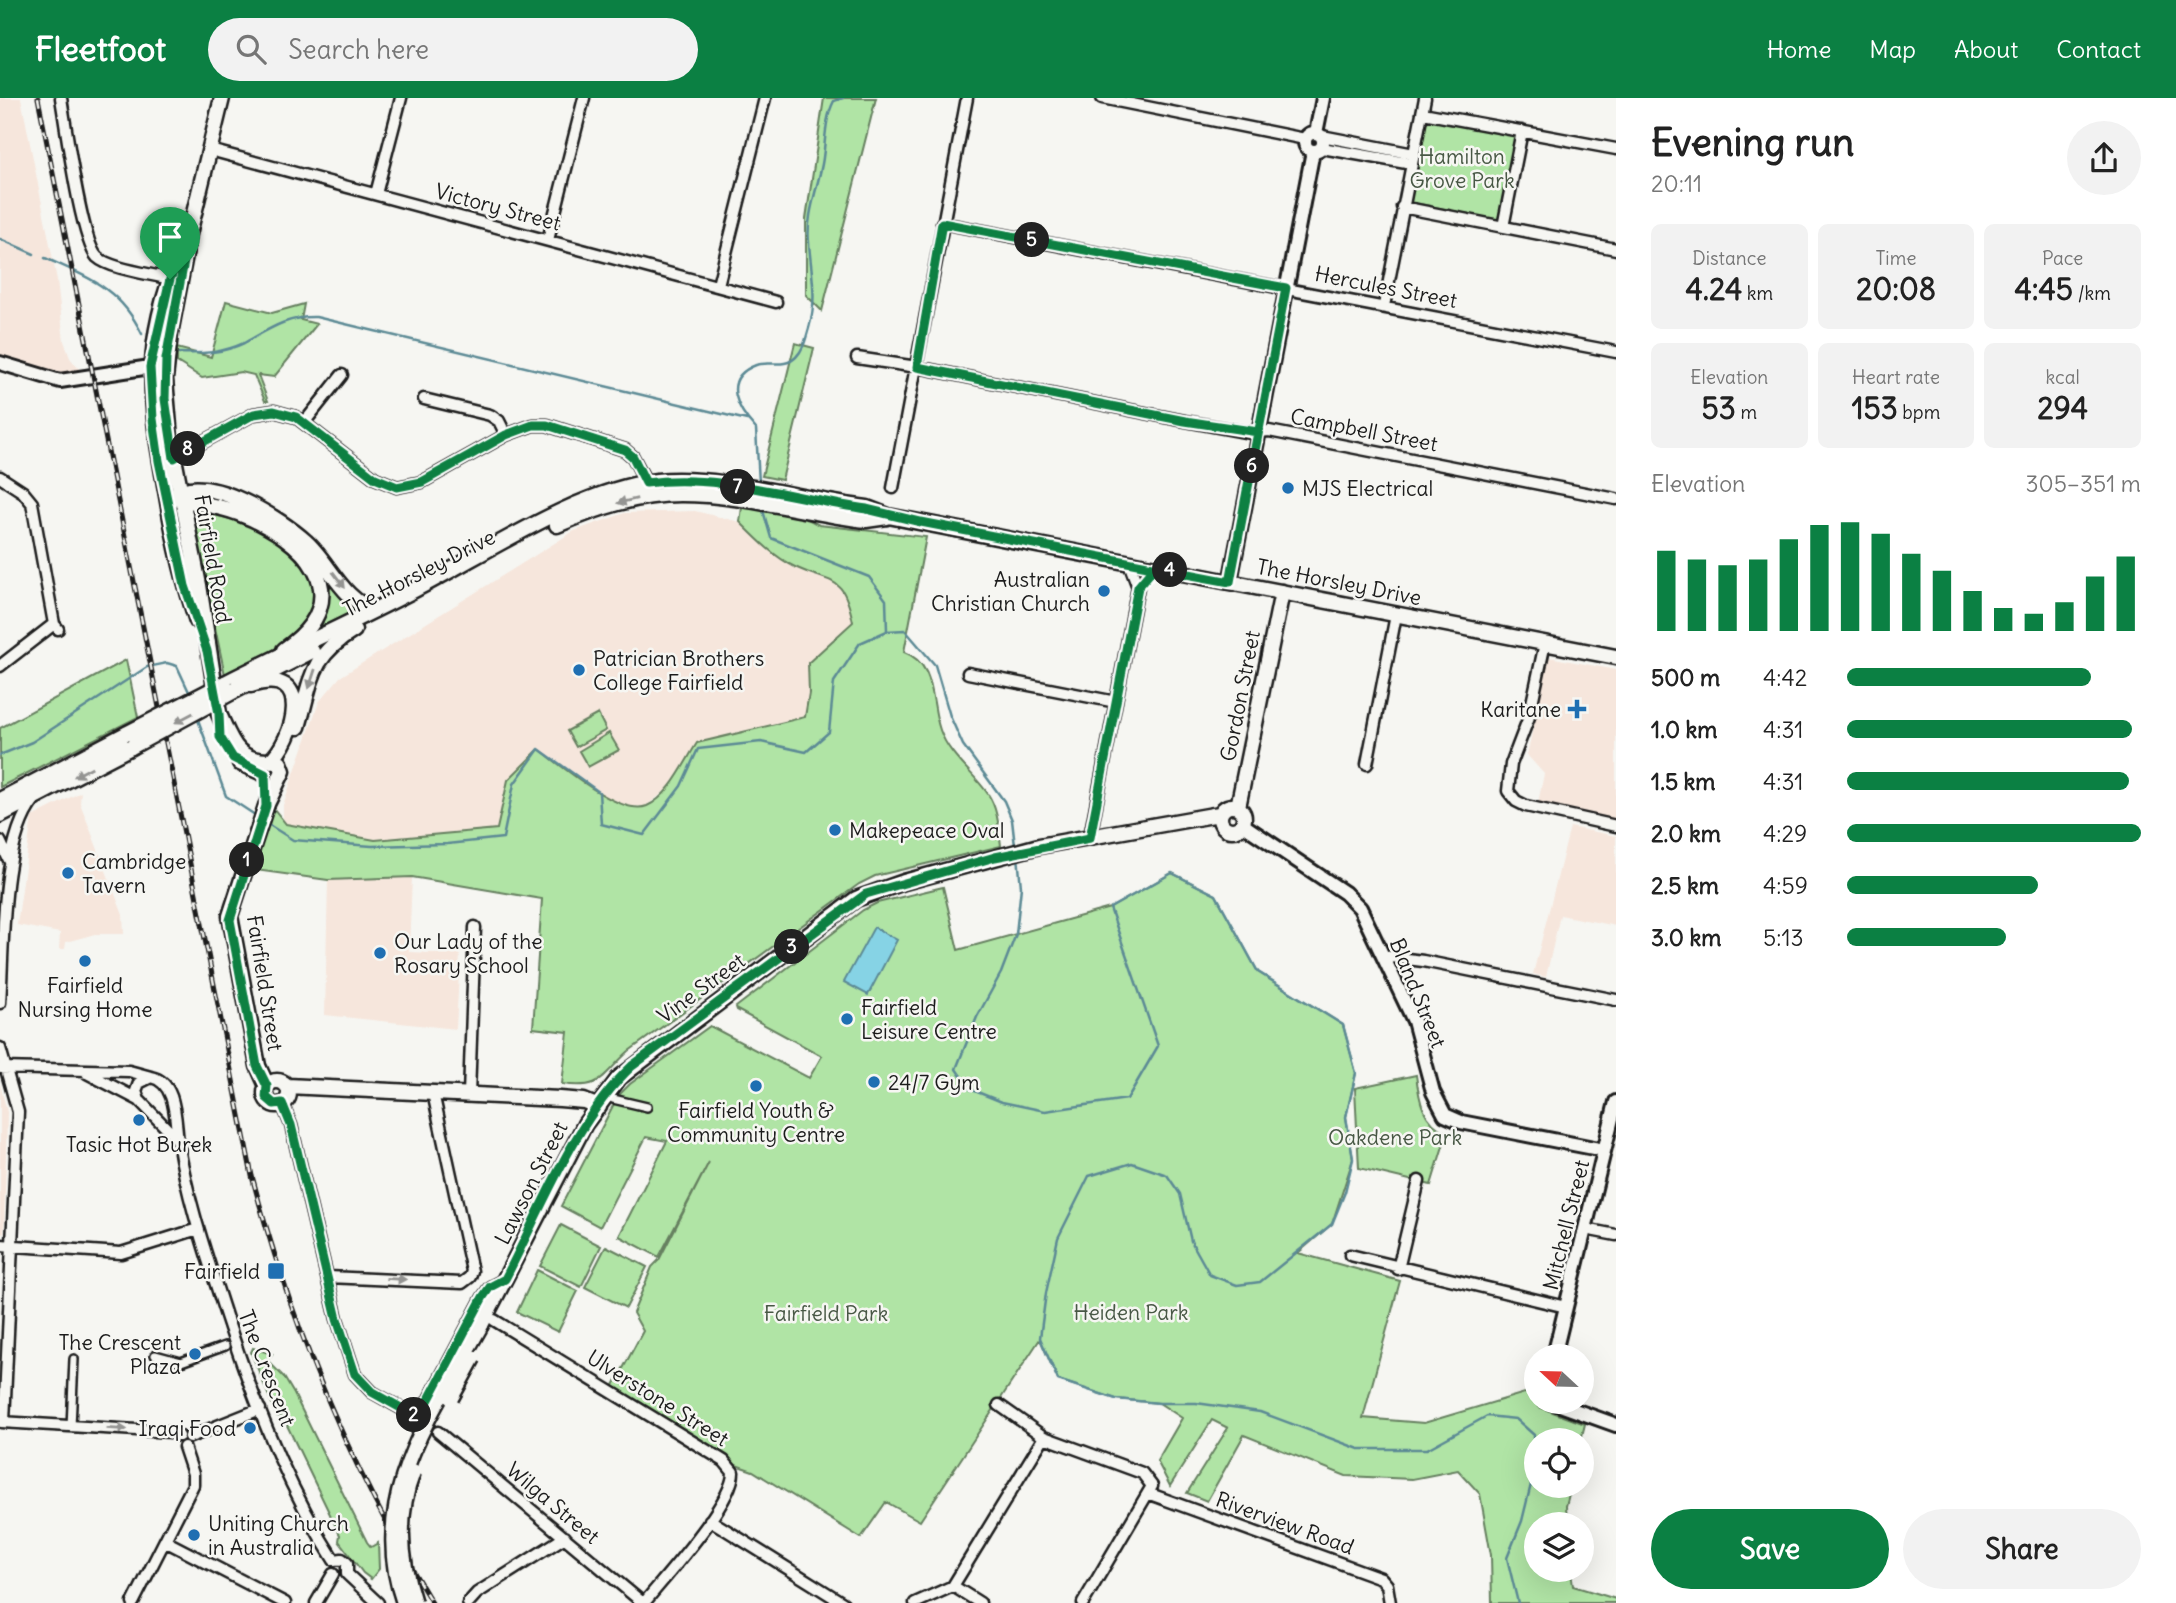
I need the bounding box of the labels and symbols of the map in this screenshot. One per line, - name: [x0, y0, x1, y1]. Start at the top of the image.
- park label: Hamilton Grove Park: [1409, 143, 1515, 194]
- street label: Victory Street: [432, 177, 564, 237]
- pin: [140, 207, 200, 279]
- pin: 5: [1014, 222, 1050, 258]
- street label: Hercules Street: [1313, 260, 1459, 314]
- street label: Campbell Street: [1288, 402, 1440, 458]
- pin: 8: [170, 432, 206, 466]
- pin: 6: [1234, 448, 1270, 484]
- pin: 7: [720, 470, 756, 504]
- place label: MJS Electrical: [1302, 475, 1433, 502]
- marker: MJS Electrical: [1280, 480, 1296, 496]
- street label: Fairfield Road: [188, 492, 238, 626]
- one-way arrow: [616, 495, 638, 506]
- street label: The Horsley Drive: [338, 523, 500, 623]
- pin: 4: [1152, 552, 1188, 588]
- street label: The Horsley Drive: [1254, 553, 1424, 611]
- place label: Australian Christian Church: [931, 566, 1090, 617]
- one-way arrow: [331, 571, 345, 589]
- marker: Australian Christian Church: [1096, 583, 1112, 599]
- street label: Gordon Street: [1214, 628, 1266, 764]
- place label: Patrician Brothers College Fairfield: [593, 645, 764, 696]
- marker: Patrician Brothers College Fairfield: [571, 662, 587, 678]
- one-way arrow: [306, 669, 317, 690]
- place label: Karitane: [1480, 696, 1561, 723]
- marker: Karitane: [1567, 699, 1587, 719]
- one-way arrow: [173, 712, 193, 724]
- one-way arrow: [73, 766, 93, 778]
- place label: Makepeace Oval: [849, 817, 1005, 844]
- marker: Makepeace Oval: [827, 822, 843, 838]
- pin: 1: [230, 842, 264, 878]
- place label: Cambridge Tavern: [82, 848, 186, 899]
- marker: Cambridge Tavern: [60, 865, 76, 881]
- street label: Fairfield Street: [241, 913, 289, 1053]
- place label: Our Lady of the Rosary School: [394, 928, 543, 979]
- pin: 3: [774, 930, 810, 964]
- street label: Bland Street: [1384, 934, 1452, 1052]
- marker: Our Lady of the Rosary School: [372, 945, 388, 961]
- street label: Vine Street: [652, 947, 750, 1029]
- marker: Fairfield Nursing Home: [77, 953, 93, 969]
- place label: Fairfield Nursing Home: [18, 972, 152, 1023]
- place label: Fairfield Leisure Centre: [861, 994, 997, 1045]
- marker: Fairfield Leisure Centre: [839, 1011, 855, 1027]
- place label: 24/7 Gym: [888, 1069, 980, 1096]
- marker: 24/7 Gym: [866, 1074, 882, 1090]
- marker: Fairfield Youth & Community Centre: [748, 1078, 764, 1094]
- place label: Fairfield Youth & Community Centre: [667, 1097, 845, 1148]
- marker: Tasic Hot Burek: [131, 1112, 147, 1128]
- street label: Lawson Street: [488, 1117, 574, 1249]
- park label: Oakdene Park: [1328, 1124, 1462, 1151]
- place label: Tasic Hot Burek: [66, 1131, 212, 1158]
- street label: Mitchell Street: [1537, 1157, 1595, 1293]
- place label: Fairfield: [184, 1258, 260, 1285]
- marker: Fairfield: [266, 1261, 286, 1281]
- one-way arrow: [385, 1274, 407, 1285]
- park label: Heiden Park: [1073, 1299, 1189, 1326]
- park label: Fairfield Park: [764, 1300, 888, 1327]
- street label: The Crescent: [232, 1306, 302, 1430]
- place label: The Crescent Plaza: [58, 1329, 181, 1380]
- street label: Ulverstone Street: [582, 1344, 734, 1452]
- north arrow: [1524, 1344, 1594, 1414]
- marker: The Crescent Plaza: [187, 1346, 203, 1362]
- pin: 2: [396, 1398, 432, 1432]
- place label: Iraqi Food: [139, 1415, 236, 1442]
- marker: Iraqi Food: [242, 1420, 258, 1436]
- one-way arrow: [106, 1424, 128, 1435]
- street label: Wilga Street: [501, 1456, 605, 1550]
- street label: Riverview Road: [1212, 1486, 1358, 1560]
- place label: Uniting Church in Australia: [208, 1510, 349, 1561]
- marker: Uniting Church in Australia: [186, 1527, 202, 1543]

